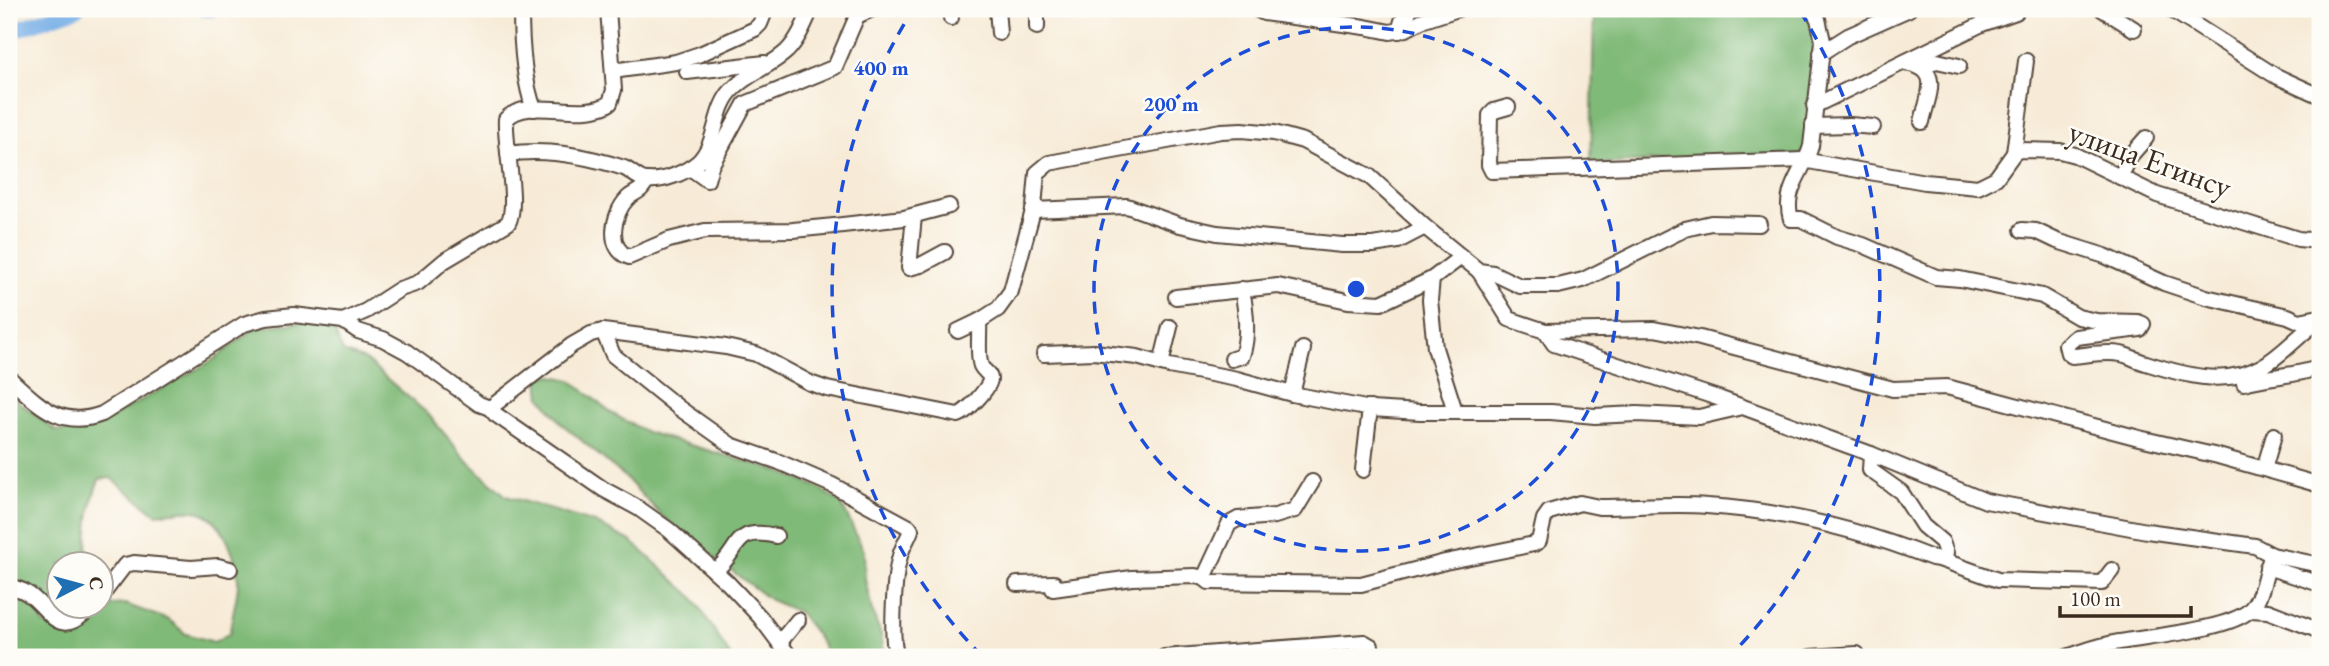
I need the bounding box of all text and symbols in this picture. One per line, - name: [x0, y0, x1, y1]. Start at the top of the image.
- text: 400 m: [853, 54, 909, 81]
- text: 200 m: [1143, 90, 1199, 117]
- street label: улица Егинсу: [2063, 110, 2238, 208]
- centre of rings: [1344, 277, 1368, 301]
- north arrow: [46, 550, 116, 620]
- text: С: [83, 575, 110, 591]
- scale bar: [2060, 575, 2191, 619]
- text: 100 m: [2070, 585, 2121, 612]

